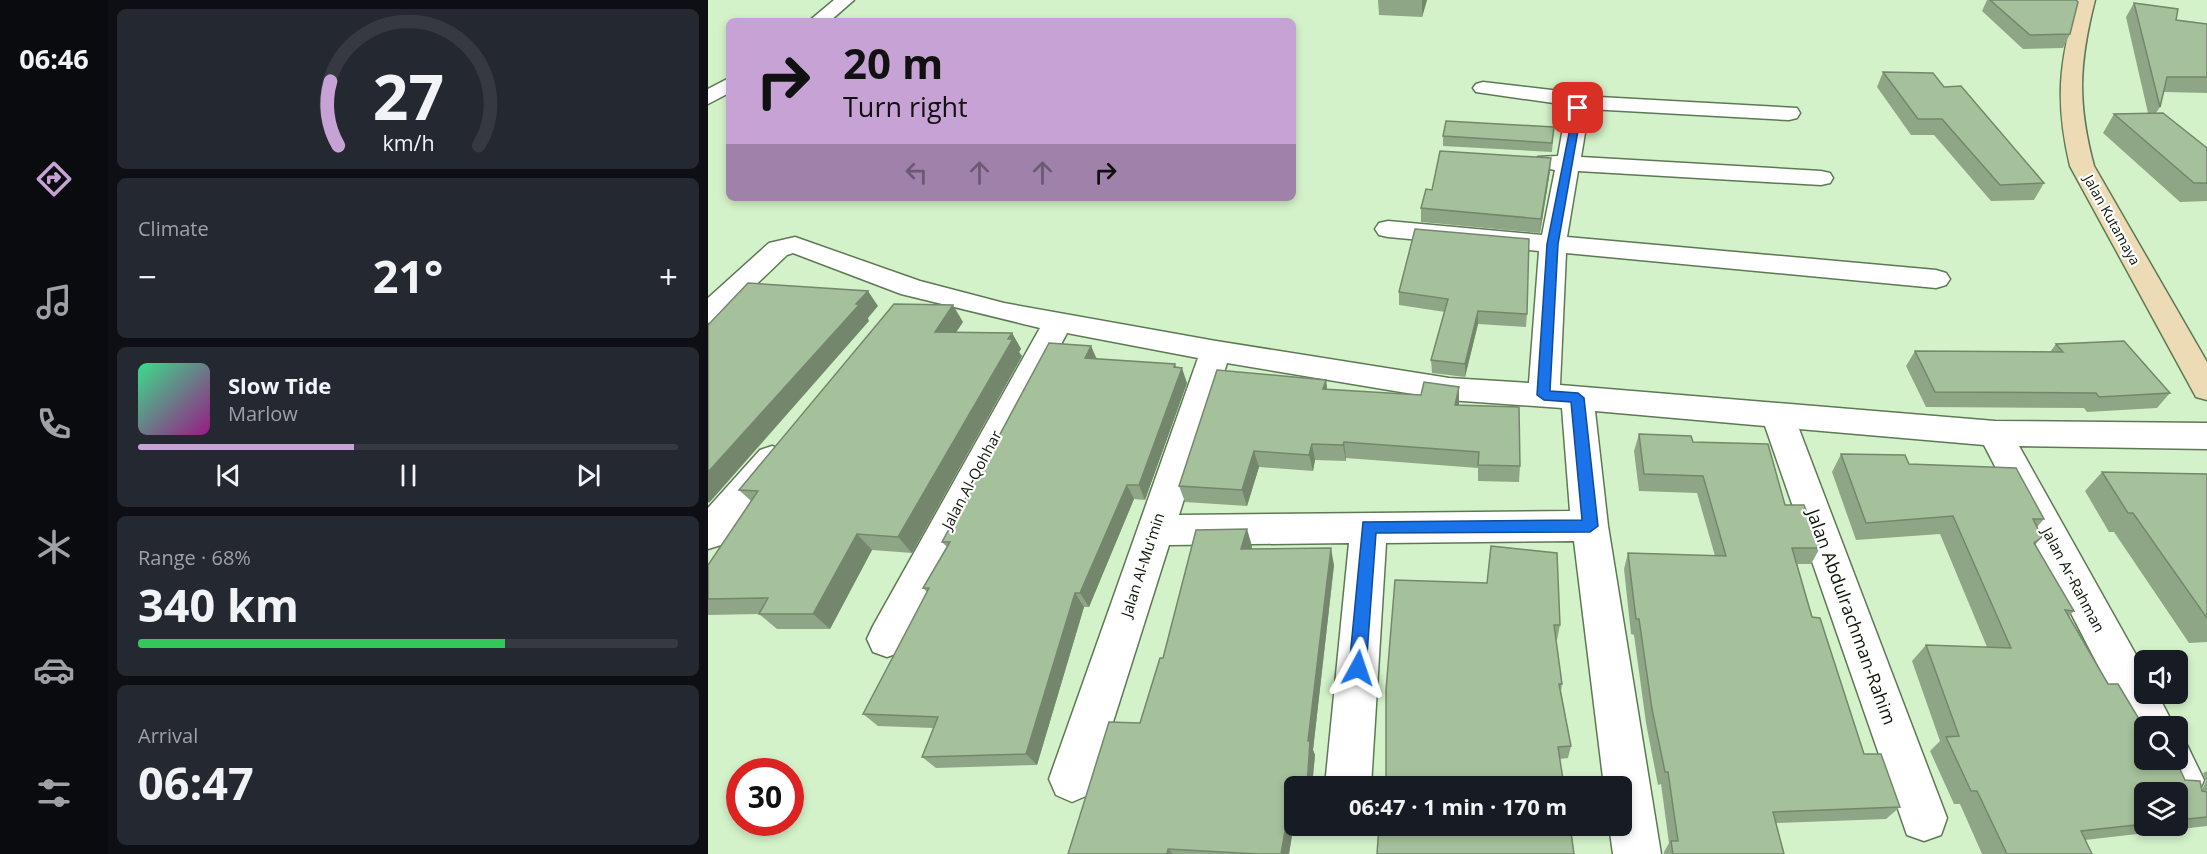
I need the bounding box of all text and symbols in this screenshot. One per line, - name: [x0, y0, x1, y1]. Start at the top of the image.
- text: 20 m: [843, 34, 943, 91]
- text: 06:46: [19, 40, 89, 77]
- icon: right: [744, 42, 822, 120]
- text: 27: [372, 53, 444, 138]
- pin: [1552, 82, 1603, 133]
- text: Turn right: [843, 88, 968, 125]
- icon: arrive: [1561, 91, 1594, 124]
- text: km/h: [382, 128, 434, 157]
- icon: left: [900, 156, 933, 189]
- icon: ahead: [963, 156, 996, 189]
- icon: ahead: [1026, 156, 1059, 189]
- icon: right: [1089, 156, 1122, 189]
- icon: directions: [33, 158, 75, 200]
- street label: Jalan Kutamaya: [2079, 169, 2145, 268]
- text: Climate: [138, 215, 209, 242]
- text: 21°: [373, 245, 443, 306]
- text: −: [138, 254, 157, 299]
- text: +: [659, 254, 678, 299]
- icon: music: [33, 281, 75, 323]
- text: Slow Tide: [228, 370, 331, 400]
- text: Marlow: [228, 400, 298, 427]
- icon: phone: [33, 403, 75, 445]
- street label: Jalan Al-Qohhar: [936, 427, 1006, 534]
- icon: previous: [212, 459, 245, 492]
- icon: pause: [392, 459, 425, 492]
- icon: next: [572, 459, 605, 492]
- street label: Jalan Abdulrachman-Rahim: [1801, 504, 1902, 728]
- street label: Jalan Al-Mu'min: [1115, 510, 1168, 621]
- street label: Jalan Ar-Rahman: [2037, 522, 2110, 636]
- icon: climate: [33, 526, 75, 568]
- text: Range · 68%: [138, 544, 251, 571]
- text: 340 km: [138, 574, 299, 635]
- position arrow: [1326, 636, 1390, 700]
- icon: car: [33, 649, 75, 691]
- map controls: [2134, 650, 2188, 836]
- button: sound: [2134, 650, 2188, 704]
- button: search: [2134, 716, 2188, 770]
- text: Arrival: [138, 722, 198, 749]
- text: 06:47: [138, 752, 254, 813]
- speed limit sign: 30: [726, 758, 804, 836]
- icon: filters: [33, 772, 75, 814]
- button: layers: [2134, 782, 2188, 836]
- text: 06:47 · 1 min · 170 m: [1349, 791, 1567, 821]

